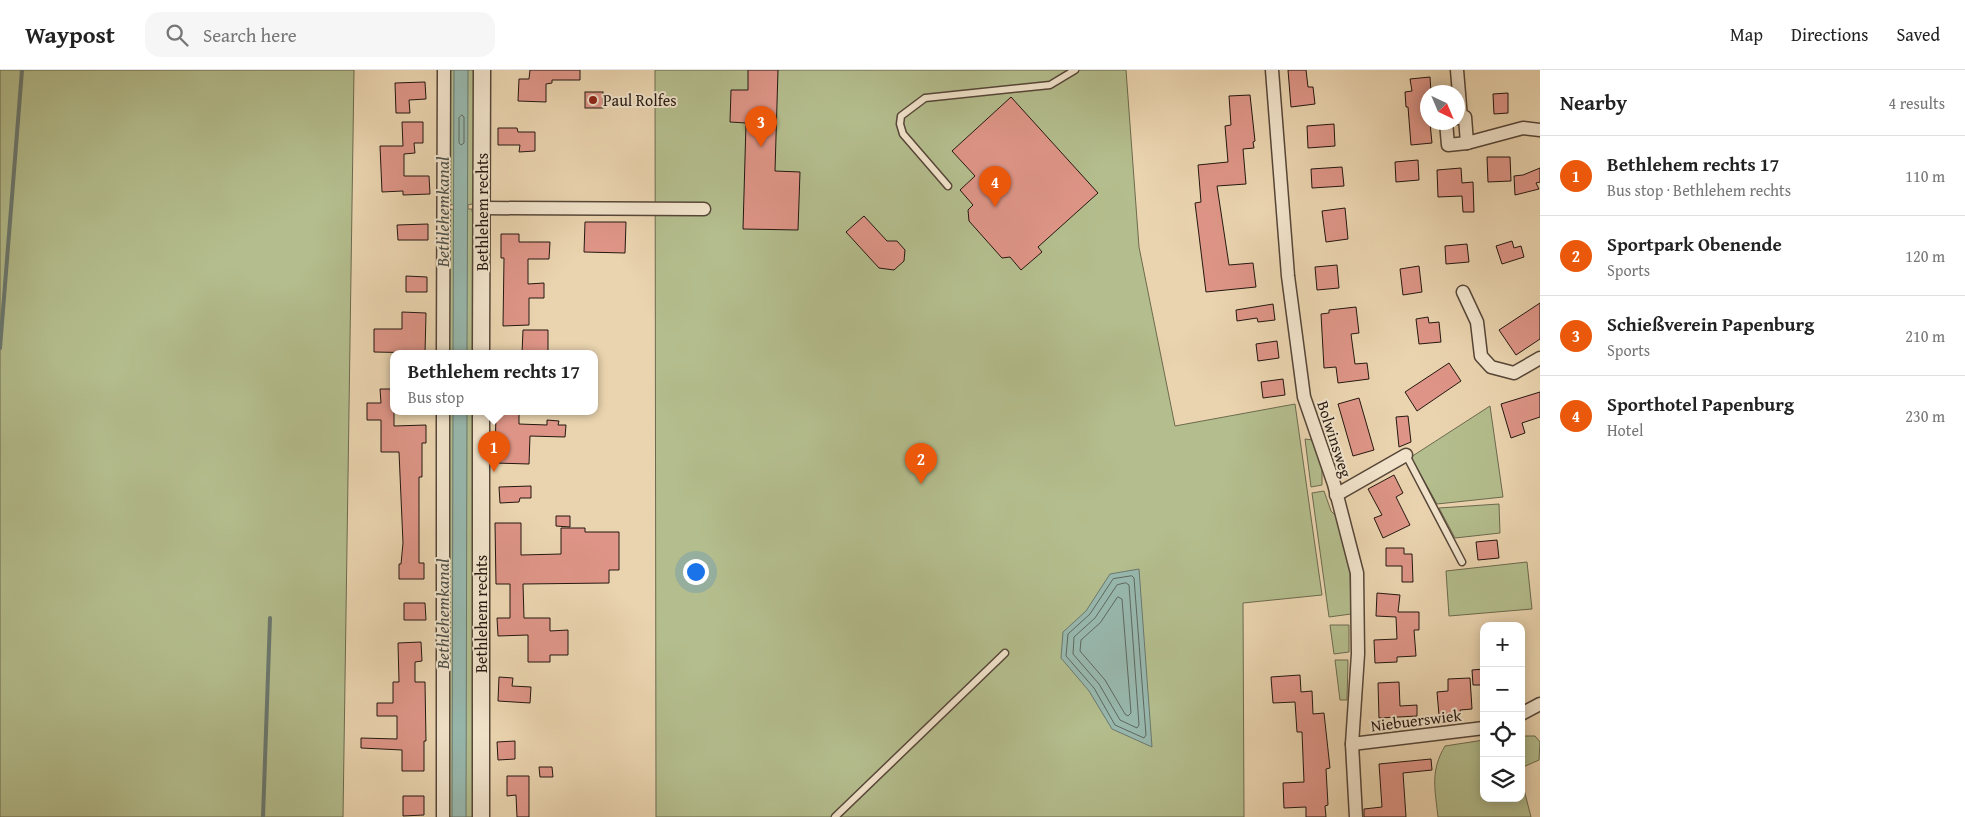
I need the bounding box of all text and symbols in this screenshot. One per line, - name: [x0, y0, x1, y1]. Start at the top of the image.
- search box: [145, 12, 495, 57]
- text: Waypost: [25, 17, 115, 52]
- icon: search: [163, 21, 191, 49]
- text: Search here: [203, 21, 297, 49]
- text: Map: [1730, 21, 1763, 48]
- text: Directions: [1791, 21, 1868, 48]
- text: Saved: [1896, 21, 1940, 48]
- north arrow: [1420, 85, 1465, 130]
- text: Nearby: [1560, 87, 1627, 118]
- place label: Paul Rolfes: [603, 88, 677, 112]
- text: 4 results: [1888, 91, 1945, 115]
- marker: Paul Rolfes: [587, 94, 599, 106]
- pin: 3: [745, 106, 777, 147]
- text: Bethlehem rechts 17: [1607, 150, 1779, 178]
- street label: Bethlehem rechts: [470, 153, 494, 271]
- water label: Bethlehemkanal: [429, 156, 456, 268]
- text: 1: [1572, 164, 1580, 188]
- text: 110 m: [1905, 164, 1945, 188]
- pin: 4: [979, 166, 1011, 207]
- text: Bus stop · Bethlehem rechts: [1607, 178, 1791, 202]
- text: Sportpark Obenende: [1607, 230, 1782, 258]
- text: 2: [1572, 244, 1580, 268]
- text: 120 m: [1905, 244, 1945, 268]
- text: Sports: [1607, 258, 1650, 282]
- text: Schießverein Papenburg: [1607, 310, 1814, 338]
- text: 3: [1572, 324, 1580, 348]
- text: 210 m: [1905, 324, 1945, 348]
- text: Sports: [1607, 338, 1650, 362]
- popup: [390, 350, 598, 415]
- text: Bethlehem rechts 17: [408, 357, 580, 385]
- text: Bus stop: [408, 385, 464, 409]
- text: Sporthotel Papenburg: [1607, 390, 1794, 418]
- street label: Bolwinsweg: [1311, 398, 1359, 481]
- text: 4: [1572, 404, 1580, 428]
- text: 230 m: [1905, 404, 1945, 428]
- text: Hotel: [1607, 418, 1643, 442]
- pin: 1: [478, 431, 510, 472]
- pin: 2: [905, 443, 937, 484]
- street label: Bethlehem rechts: [469, 555, 493, 673]
- water label: Bethlehemkanal: [429, 558, 456, 670]
- your location: [683, 559, 709, 585]
- map controls: [1480, 622, 1525, 802]
- button: +: [1480, 622, 1525, 667]
- button: −: [1480, 667, 1525, 712]
- street label: Niebuerswiek: [1369, 702, 1464, 737]
- button: locate: [1480, 712, 1525, 757]
- button: layers: [1480, 757, 1525, 802]

